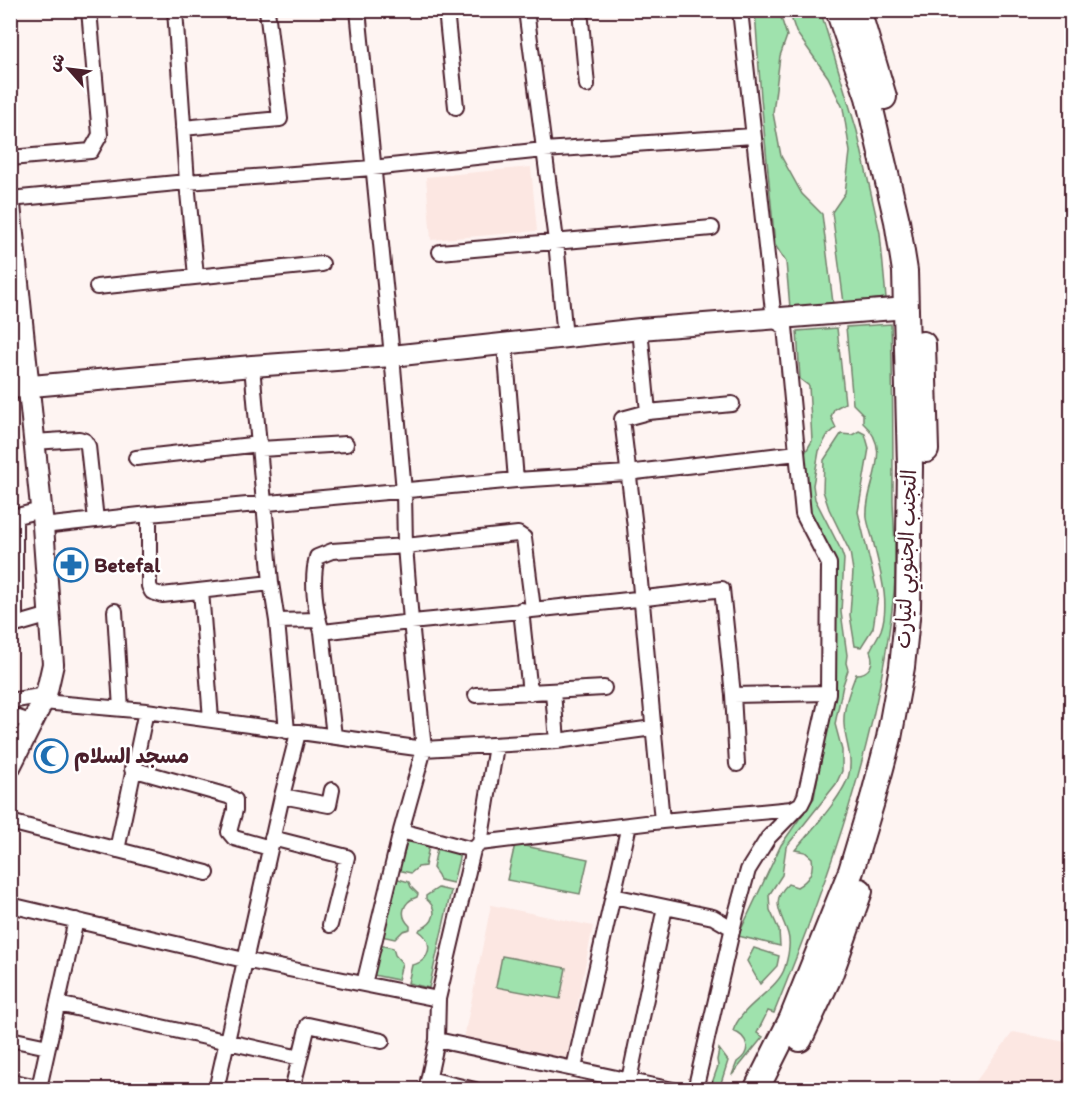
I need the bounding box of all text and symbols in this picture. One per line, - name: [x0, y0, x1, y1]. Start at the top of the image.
- north arrow: [39, 39, 99, 99]
- text: ش: [44, 50, 69, 74]
- street label: التجنب الجنوبي لتيارت: [890, 469, 928, 649]
- pharmacy icon: Betefal: [53, 547, 89, 583]
- place label: Betefal: [94, 552, 161, 577]
- mosque icon: مسجد السلام: [33, 738, 69, 774]
- place label: مسجد السلام: [74, 743, 189, 772]

